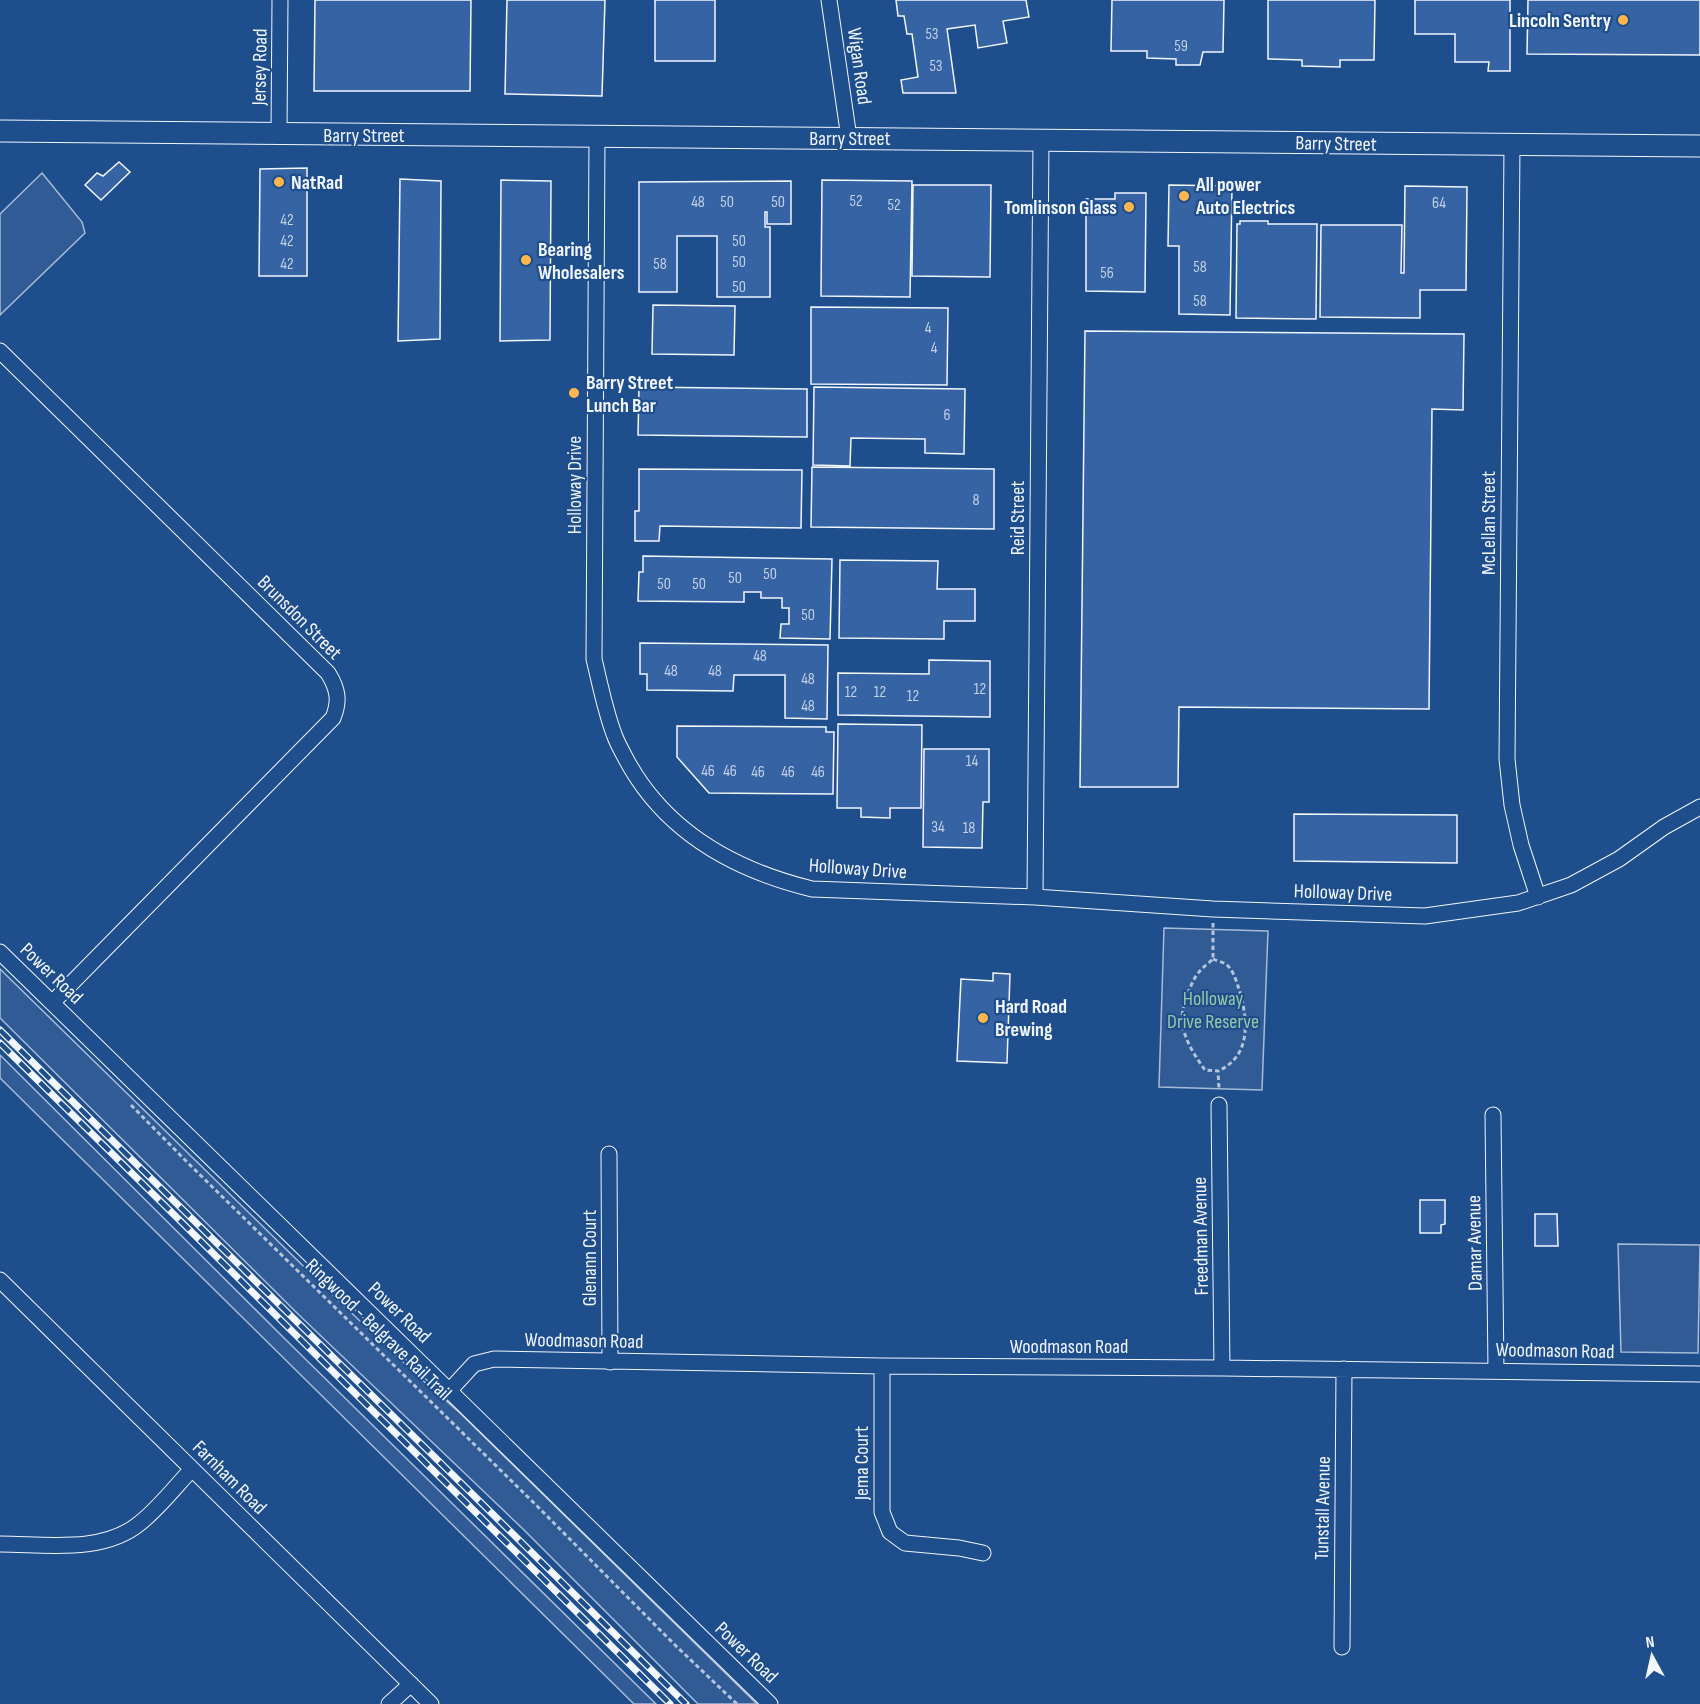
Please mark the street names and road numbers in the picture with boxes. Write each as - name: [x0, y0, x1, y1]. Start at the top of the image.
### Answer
- street label: Wigan Road: [842, 26, 876, 106]
- street label: Jersey Road: [247, 28, 273, 107]
- street label: Barry Street: [323, 124, 405, 148]
- street label: Barry Street: [809, 127, 891, 151]
- street label: Barry Street: [1295, 131, 1377, 157]
- street label: Holloway Drive: [563, 436, 587, 534]
- street label: McLellan Street: [1477, 471, 1501, 575]
- street label: Reid Street: [1006, 481, 1030, 555]
- street label: Brunsdon Street: [252, 571, 346, 665]
- street label: Holloway Drive: [808, 854, 908, 884]
- street label: Holloway Drive: [1293, 879, 1393, 907]
- street label: Power Road: [15, 938, 88, 1009]
- street label: Freedman Avenue: [1188, 1176, 1214, 1295]
- street label: Damar Avenue: [1462, 1195, 1488, 1291]
- street label: Glenann Court: [578, 1210, 602, 1306]
- street label: Ringwood - Belgrave Rail Trail: [300, 1254, 456, 1406]
- street label: Power Road: [363, 1277, 436, 1348]
- street label: Woodmason Road: [524, 1328, 644, 1354]
- street label: Woodmason Road: [1010, 1335, 1128, 1359]
- street label: Woodmason Road: [1495, 1338, 1615, 1364]
- street label: Jema Court: [850, 1426, 874, 1501]
- street label: Farnham Road: [187, 1436, 271, 1520]
- street label: Tunstall Avenue: [1310, 1456, 1336, 1560]
- street label: Power Road: [710, 1617, 783, 1688]

